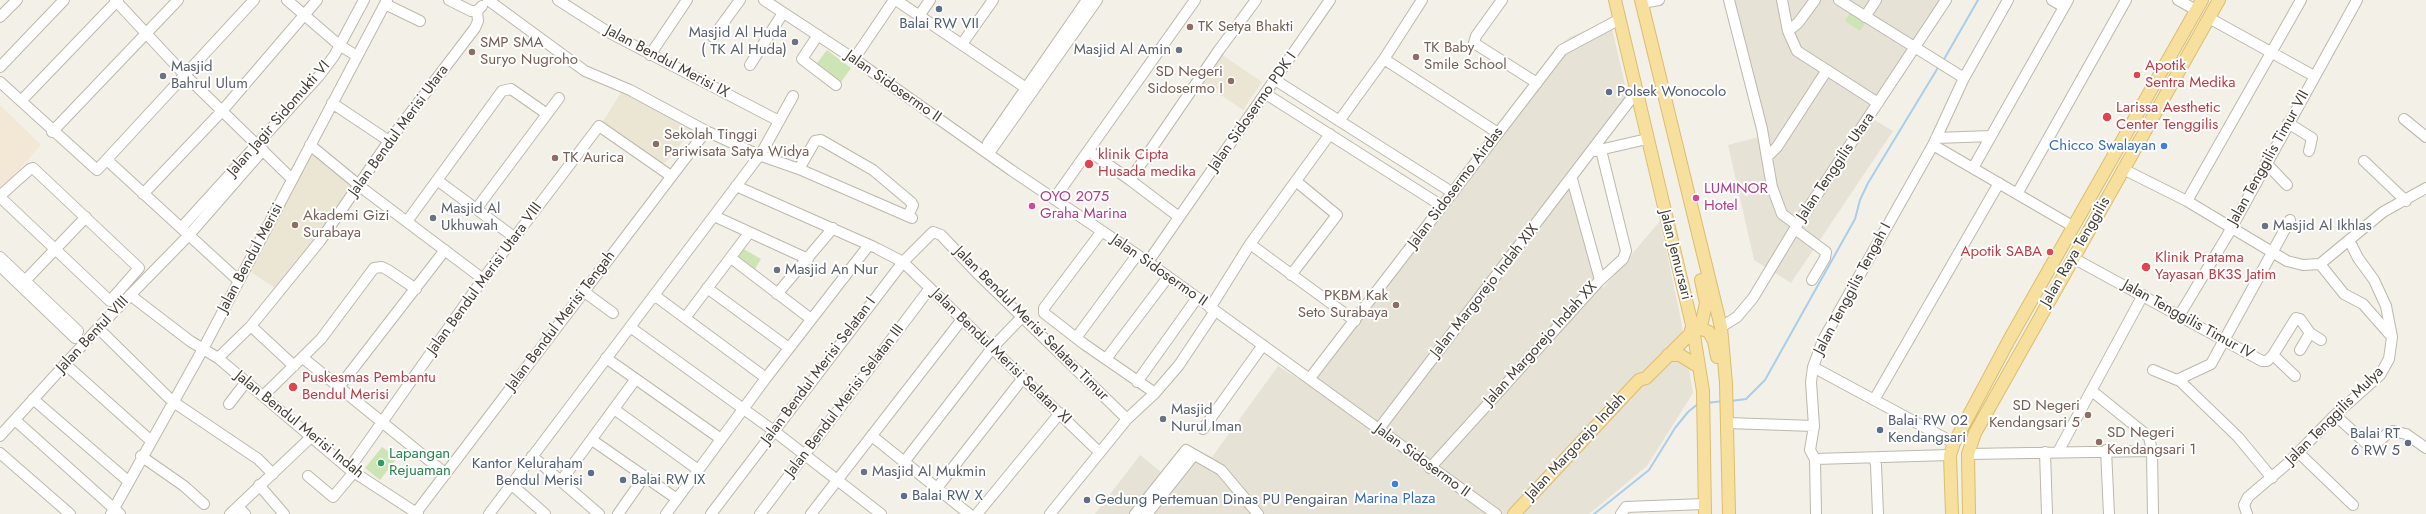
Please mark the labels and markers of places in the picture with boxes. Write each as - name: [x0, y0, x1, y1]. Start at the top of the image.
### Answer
- marker: Balai RW VII: [934, 4, 944, 14]
- place label: Balai RW VII: [899, 15, 979, 33]
- place label: TK Setya Bhakti: [1198, 18, 1293, 36]
- marker: TK Setya Bhakti: [1185, 22, 1195, 32]
- place label: Masjid Al Huda ( TK Al Huda): [689, 24, 787, 59]
- place label: SMP SMA Suryo Nugroho: [480, 34, 578, 69]
- marker: Masjid Al Huda ( TK Al Huda): [790, 37, 800, 47]
- place label: TK Baby Smile School: [1424, 39, 1507, 74]
- place label: Masjid Al Amin: [1074, 41, 1171, 59]
- marker: Masjid Al Amin: [1174, 45, 1184, 55]
- marker: SMP SMA Suryo Nugroho: [467, 47, 477, 57]
- marker: TK Baby Smile School: [1411, 52, 1421, 62]
- place label: Apotik Sentra Medika: [2145, 57, 2235, 92]
- place label: Masjid Bahrul Ulum: [171, 58, 248, 93]
- place label: SD Negeri Sidosermo I: [1147, 63, 1223, 98]
- marker: Apotik Sentra Medika: [2132, 70, 2142, 80]
- marker: Masjid Bahrul Ulum: [158, 71, 168, 81]
- marker: SD Negeri Sidosermo I: [1226, 76, 1236, 86]
- place label: Polsek Wonocolo: [1617, 83, 1726, 101]
- marker: Polsek Wonocolo: [1604, 87, 1614, 97]
- place label: Larissa Aesthetic Center Tenggilis: [2116, 99, 2220, 134]
- marker: Larissa Aesthetic Center Tenggilis: [2101, 111, 2113, 123]
- place label: Sekolah Tinggi Pariwisata Satya Widya: [664, 126, 809, 161]
- place label: Chicco Swalayan: [2049, 137, 2156, 155]
- marker: Sekolah Tinggi Pariwisata Satya Widya: [651, 139, 661, 149]
- marker: Chicco Swalayan: [2159, 141, 2169, 151]
- place label: klinik Cipta Husada medika: [1098, 146, 1196, 181]
- place label: TK Aurica: [563, 149, 624, 167]
- marker: TK Aurica: [550, 153, 560, 163]
- marker: klinik Cipta Husada medika: [1083, 158, 1095, 170]
- place label: LUMINOR Hotel: [1704, 180, 1768, 215]
- place label: OYO 2075 Graha Marina: [1040, 188, 1127, 223]
- marker: LUMINOR Hotel: [1691, 193, 1701, 203]
- place label: Masjid Al Ukhuwah: [441, 200, 500, 235]
- marker: OYO 2075 Graha Marina: [1027, 201, 1037, 211]
- place label: Akademi Gizi Surabaya: [303, 207, 389, 242]
- marker: Masjid Al Ukhuwah: [428, 213, 438, 223]
- place label: Masjid Al Ikhlas: [2273, 217, 2372, 235]
- marker: Akademi Gizi Surabaya: [290, 220, 300, 230]
- marker: Masjid Al Ikhlas: [2260, 221, 2270, 231]
- place label: Apotik SABA: [1961, 243, 2042, 261]
- marker: Apotik SABA: [2045, 247, 2055, 257]
- place label: Klinik Pratama Yayasan BK3S Jatim: [2155, 249, 2276, 284]
- place label: Masjid An Nur: [785, 261, 878, 279]
- marker: Klinik Pratama Yayasan BK3S Jatim: [2140, 261, 2152, 273]
- marker: Masjid An Nur: [772, 265, 782, 275]
- place label: PKBM Kak Seto Surabaya: [1298, 287, 1388, 322]
- marker: PKBM Kak Seto Surabaya: [1391, 300, 1401, 310]
- place label: Puskesmas Pembantu Bendul Merisi: [302, 369, 436, 404]
- marker: Puskesmas Pembantu Bendul Merisi: [287, 381, 299, 393]
- place label: SD Negeri Kendangsari 5: [1989, 397, 2080, 432]
- place label: Masjid Nurul Iman: [1171, 401, 1242, 436]
- marker: SD Negeri Kendangsari 5: [2083, 410, 2093, 420]
- place label: Balai RW 02 Kendangsari: [1888, 412, 1968, 447]
- marker: Masjid Nurul Iman: [1158, 414, 1168, 424]
- place label: SD Negeri Kendangsari 1: [2107, 424, 2196, 459]
- marker: Balai RW 02 Kendangsari: [1875, 425, 1885, 435]
- place label: Balai RT 6 RW 5: [2350, 425, 2400, 460]
- marker: SD Negeri Kendangsari 1: [2094, 437, 2104, 447]
- marker: Balai RT 6 RW 5: [2403, 438, 2413, 448]
- place label: Lapangan Rejuaman: [389, 445, 451, 480]
- place label: Kantor Keluraham Bendul Merisi: [472, 455, 583, 490]
- marker: Lapangan Rejuaman: [376, 458, 386, 468]
- place label: Masjid Al Mukmin: [872, 463, 986, 481]
- marker: Masjid Al Mukmin: [859, 467, 869, 477]
- marker: Kantor Keluraham Bendul Merisi: [586, 468, 596, 478]
- place label: Balai RW IX: [631, 471, 705, 489]
- marker: Balai RW IX: [618, 475, 628, 485]
- marker: Marina Plaza: [1390, 479, 1400, 489]
- place label: Balai RW X: [912, 487, 983, 505]
- place label: Marina Plaza: [1355, 490, 1435, 508]
- marker: Balai RW X: [899, 491, 909, 501]
- place label: Gedung Pertemuan Dinas PU Pengairan: [1095, 491, 1348, 509]
- marker: Gedung Pertemuan Dinas PU Pengairan: [1082, 495, 1092, 505]

